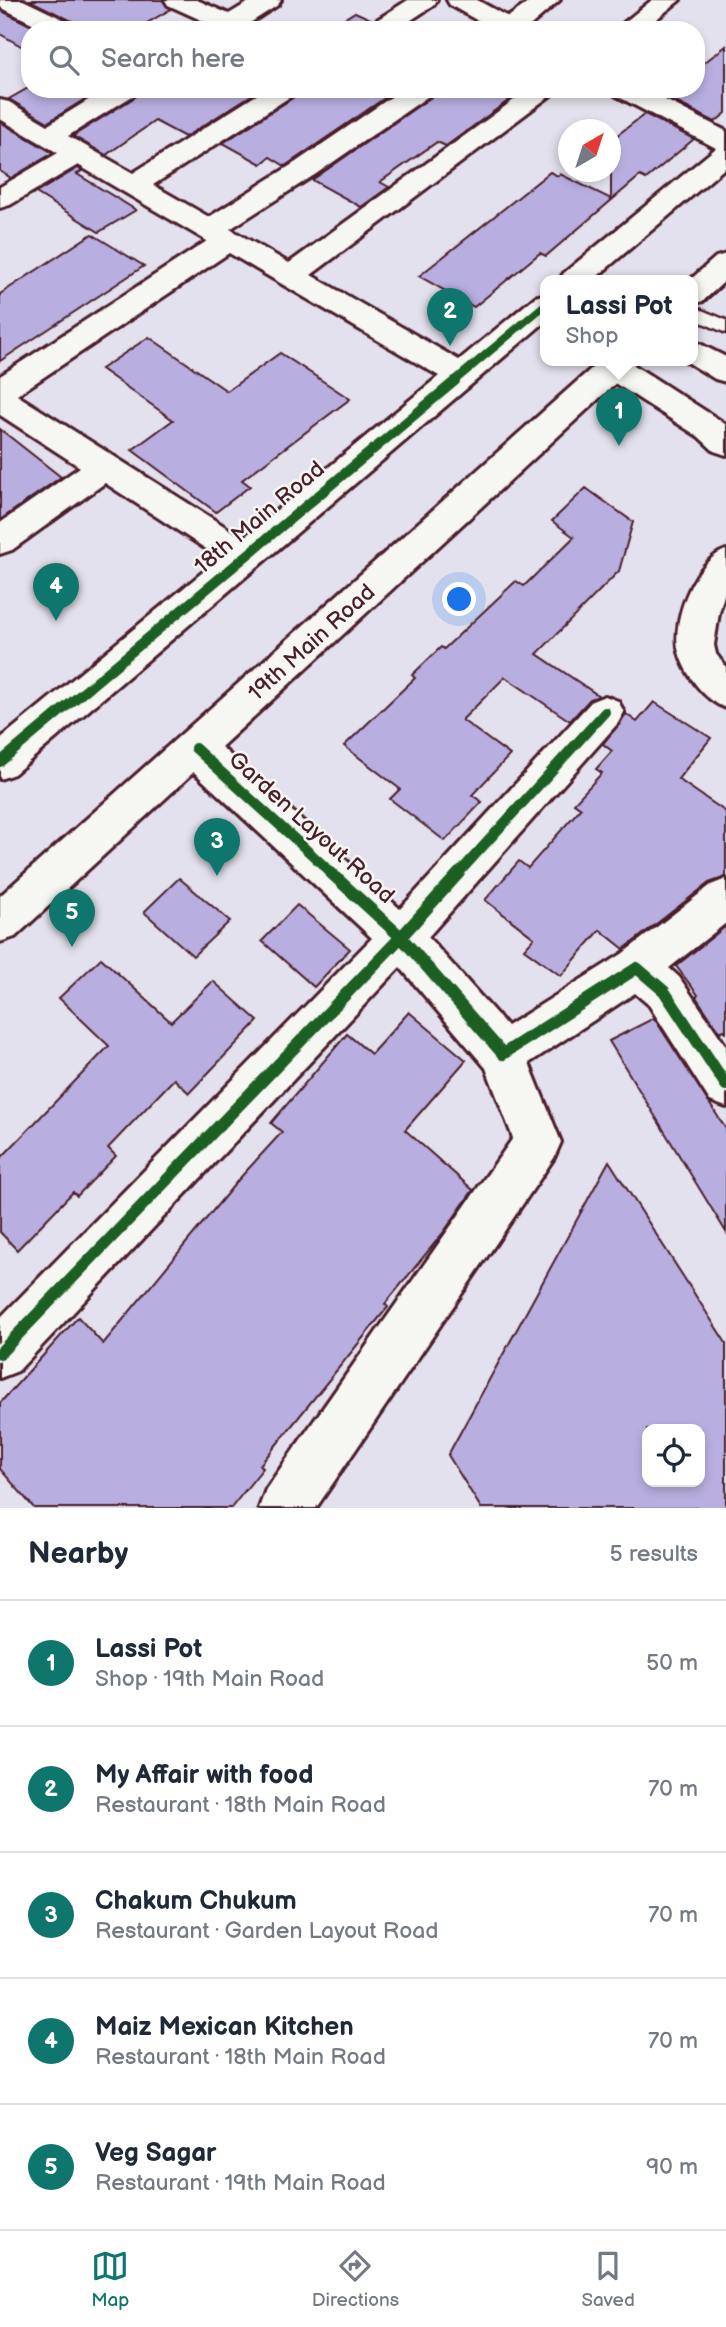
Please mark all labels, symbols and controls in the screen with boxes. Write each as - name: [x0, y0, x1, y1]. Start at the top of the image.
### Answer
- search box: [21, 21, 705, 98]
- icon: search: [45, 41, 83, 79]
- text: Search here: [101, 44, 245, 75]
- north arrow: [558, 119, 621, 182]
- popup: [540, 275, 698, 366]
- pin: 2: [427, 288, 473, 346]
- text: Lassi Pot: [565, 291, 673, 322]
- text: Shop: [565, 322, 619, 350]
- pin: 1: [596, 388, 642, 446]
- street label: 18th Main Road: [189, 455, 330, 580]
- pin: 4: [33, 563, 79, 621]
- street label: 19th Main Road: [242, 578, 381, 707]
- your location: [442, 582, 476, 616]
- street label: Garden Layout Road: [222, 746, 400, 910]
- pin: 3: [194, 818, 240, 876]
- pin: 5: [49, 889, 95, 947]
- map controls: [642, 1424, 705, 1487]
- button: locate: [642, 1424, 705, 1487]
- text: Nearby: [28, 1536, 128, 1572]
- text: 5 results: [610, 1540, 698, 1568]
- text: Lassi Pot: [95, 1634, 202, 1665]
- text: 1: [46, 1649, 56, 1677]
- text: 50 m: [646, 1649, 698, 1677]
- text: Shop · 19th Main Road: [95, 1665, 324, 1693]
- text: My Affair with food: [95, 1760, 313, 1791]
- text: 2: [44, 1775, 58, 1803]
- text: 70 m: [648, 1775, 698, 1803]
- text: Restaurant · 18th Main Road: [95, 1791, 386, 1819]
- text: Chakum Chukum: [95, 1886, 297, 1917]
- text: 3: [44, 1901, 58, 1929]
- text: 70 m: [648, 1901, 698, 1929]
- text: Restaurant · Garden Layout Road: [95, 1917, 438, 1945]
- text: Maiz Mexican Kitchen: [95, 2012, 354, 2043]
- text: 4: [44, 2027, 58, 2055]
- text: 70 m: [648, 2027, 698, 2055]
- text: Restaurant · 18th Main Road: [95, 2043, 386, 2071]
- text: Veg Sagar: [95, 2138, 216, 2169]
- text: 5: [44, 2153, 58, 2181]
- text: 90 m: [646, 2153, 698, 2181]
- text: Restaurant · 19th Main Road: [95, 2169, 386, 2197]
- tab: Map: [91, 2247, 129, 2312]
- tab: Directions: [312, 2247, 399, 2312]
- tab: Saved: [581, 2247, 635, 2312]

